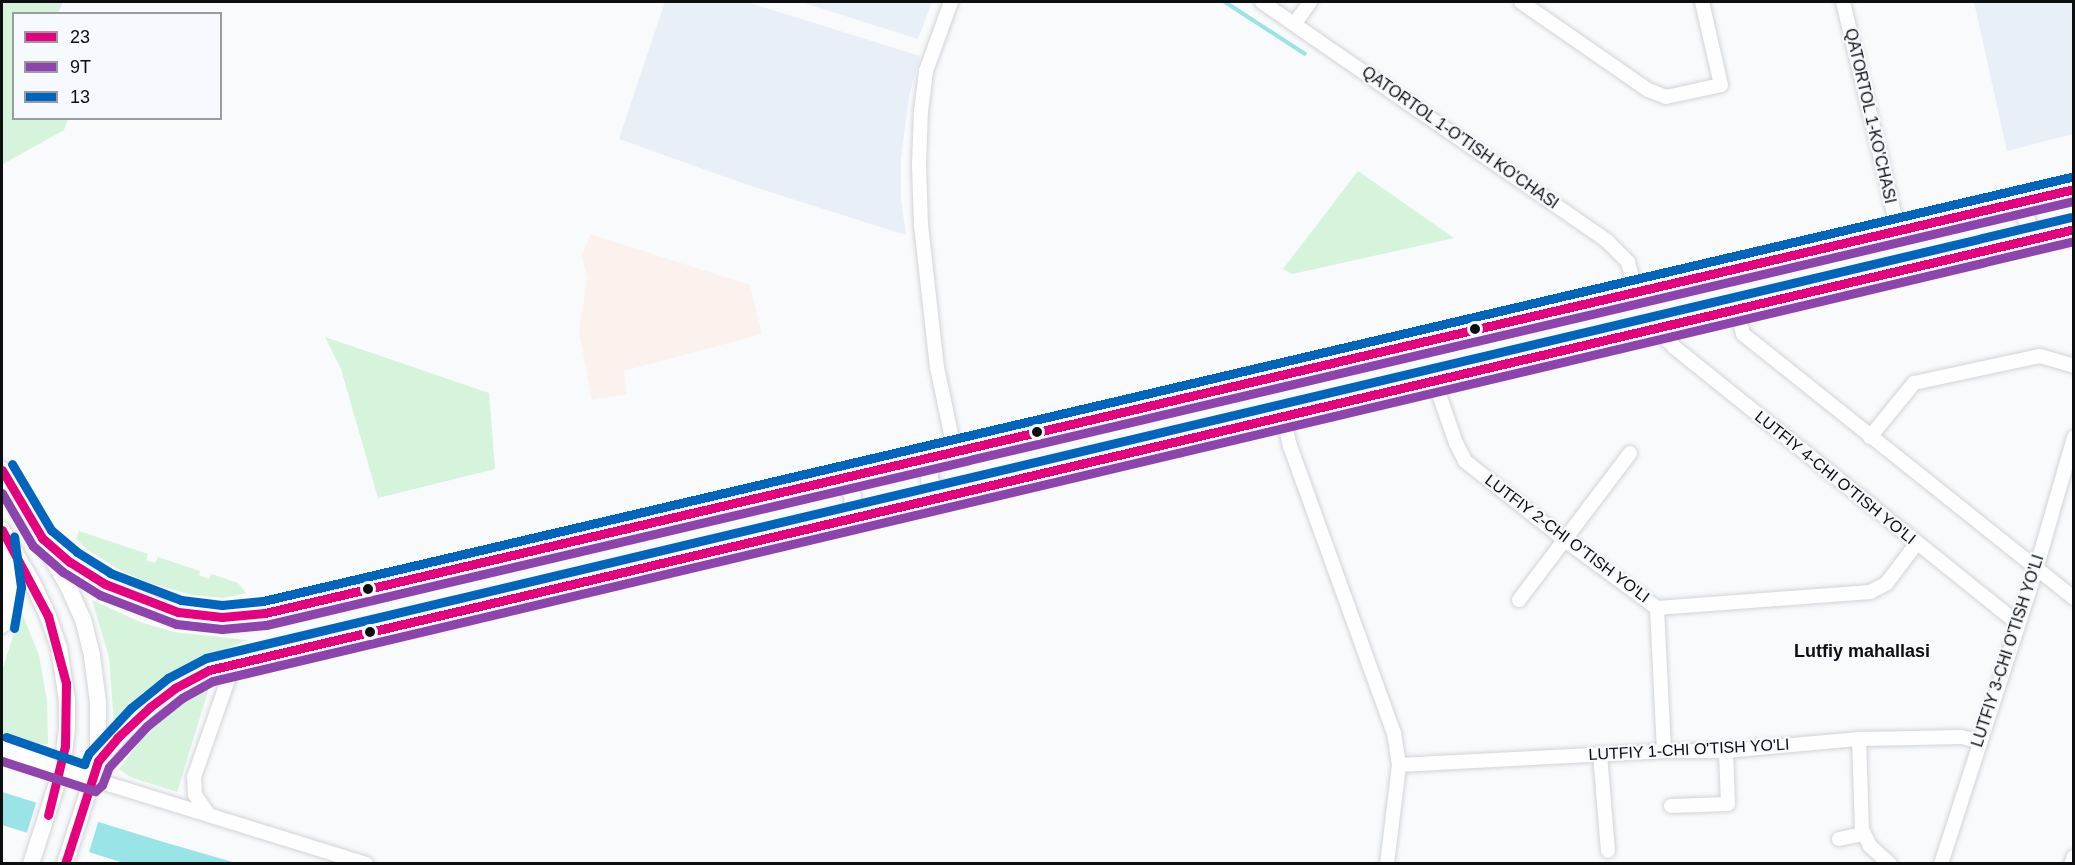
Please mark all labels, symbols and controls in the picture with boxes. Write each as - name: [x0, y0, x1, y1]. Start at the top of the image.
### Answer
- legend: [12, 12, 222, 120]
- street label: QATORTOL 1-KO'CHASI: [1840, 26, 1900, 206]
- text: 23: [70, 27, 90, 47]
- text: 9Т: [70, 57, 91, 77]
- street label: QATORTOL 1-O'TISH KO'CHASI: [1358, 62, 1562, 214]
- text: 13: [70, 87, 90, 107]
- unlabelled marker: [1469, 323, 1481, 335]
- street label: LUTFIY 4-CHI O'TISH YO'LI: [1751, 407, 1919, 549]
- unlabelled marker: [1031, 426, 1043, 438]
- street label: LUTFIY 2-CHI O'TISH YO'LI: [1481, 471, 1653, 607]
- street label: LUTFIY 3-CHI O'TISH YO'LI: [1968, 552, 2048, 750]
- unlabelled marker: [362, 583, 374, 595]
- unlabelled marker: [364, 626, 376, 638]
- district label: Lutfiy mahallasi: [1794, 640, 1930, 662]
- street label: LUTFIY 1-CHI O'TISH YO'LI: [1588, 735, 1790, 765]

